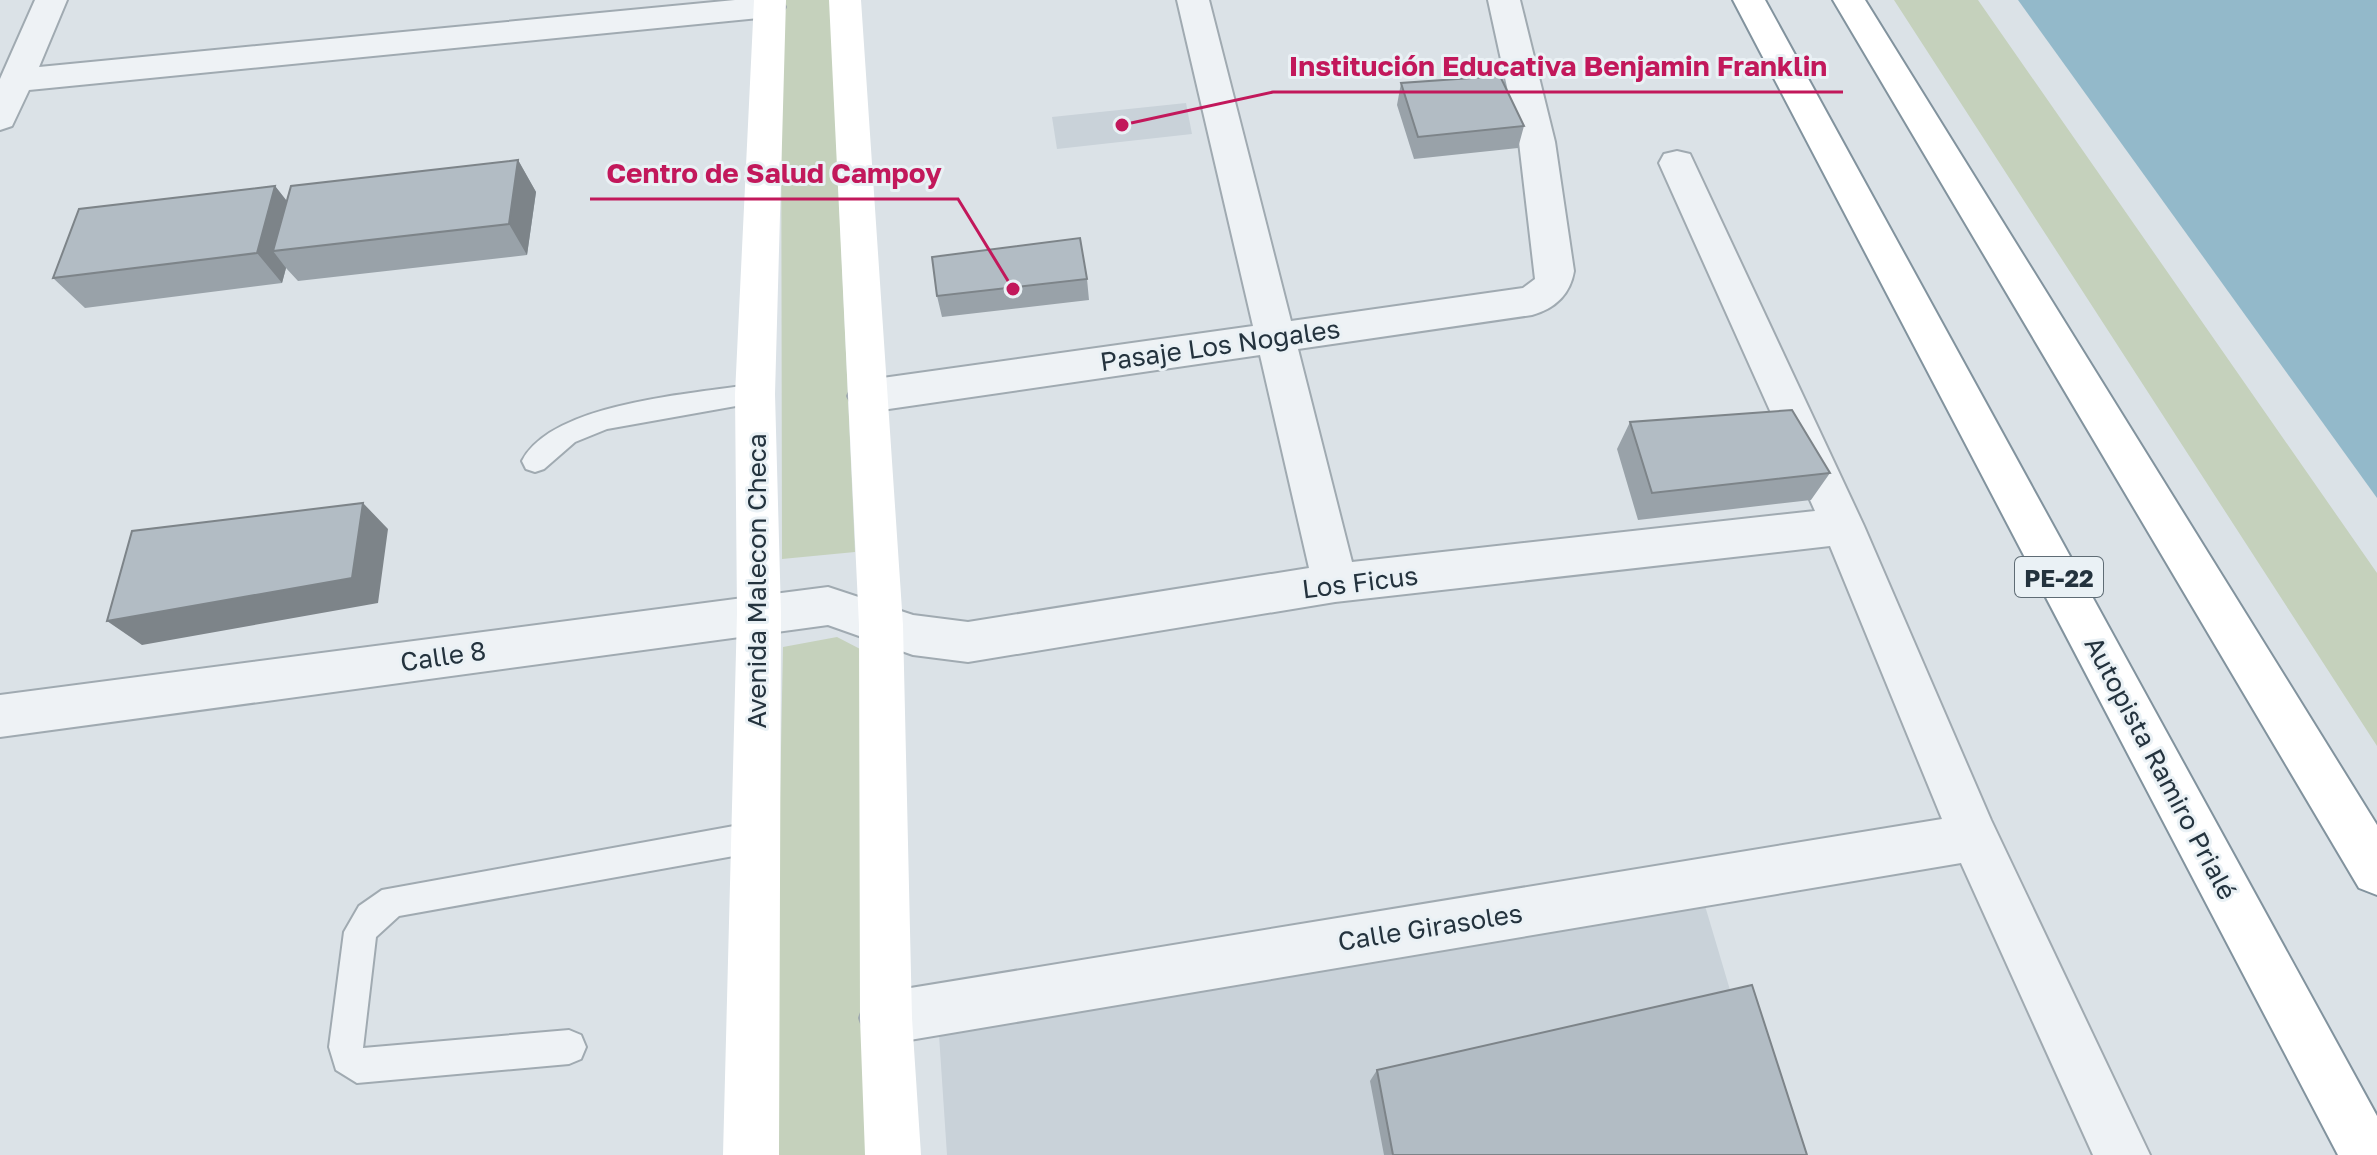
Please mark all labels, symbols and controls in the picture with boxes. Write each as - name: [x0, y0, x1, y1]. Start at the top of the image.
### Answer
- callout: Institución Educativa Benjamin Franklin: [1273, 40, 1843, 92]
- text: Institución Educativa Benjamin Franklin: [1289, 49, 1827, 82]
- callout: Centro de Salud Campoy: [590, 147, 958, 199]
- text: Centro de Salud Campoy: [606, 156, 942, 189]
- street label: Pasaje Los Nogales: [1098, 313, 1342, 377]
- street label: Avenida Malecon Checa: [741, 433, 772, 729]
- road number: PE-22: [2015, 557, 2103, 597]
- street label: Los Ficus: [1300, 560, 1420, 604]
- street label: Autopista Ramiro Prialé: [2079, 631, 2243, 905]
- street label: Calle 8: [398, 635, 488, 677]
- street label: Calle Girasoles: [1335, 897, 1525, 957]

